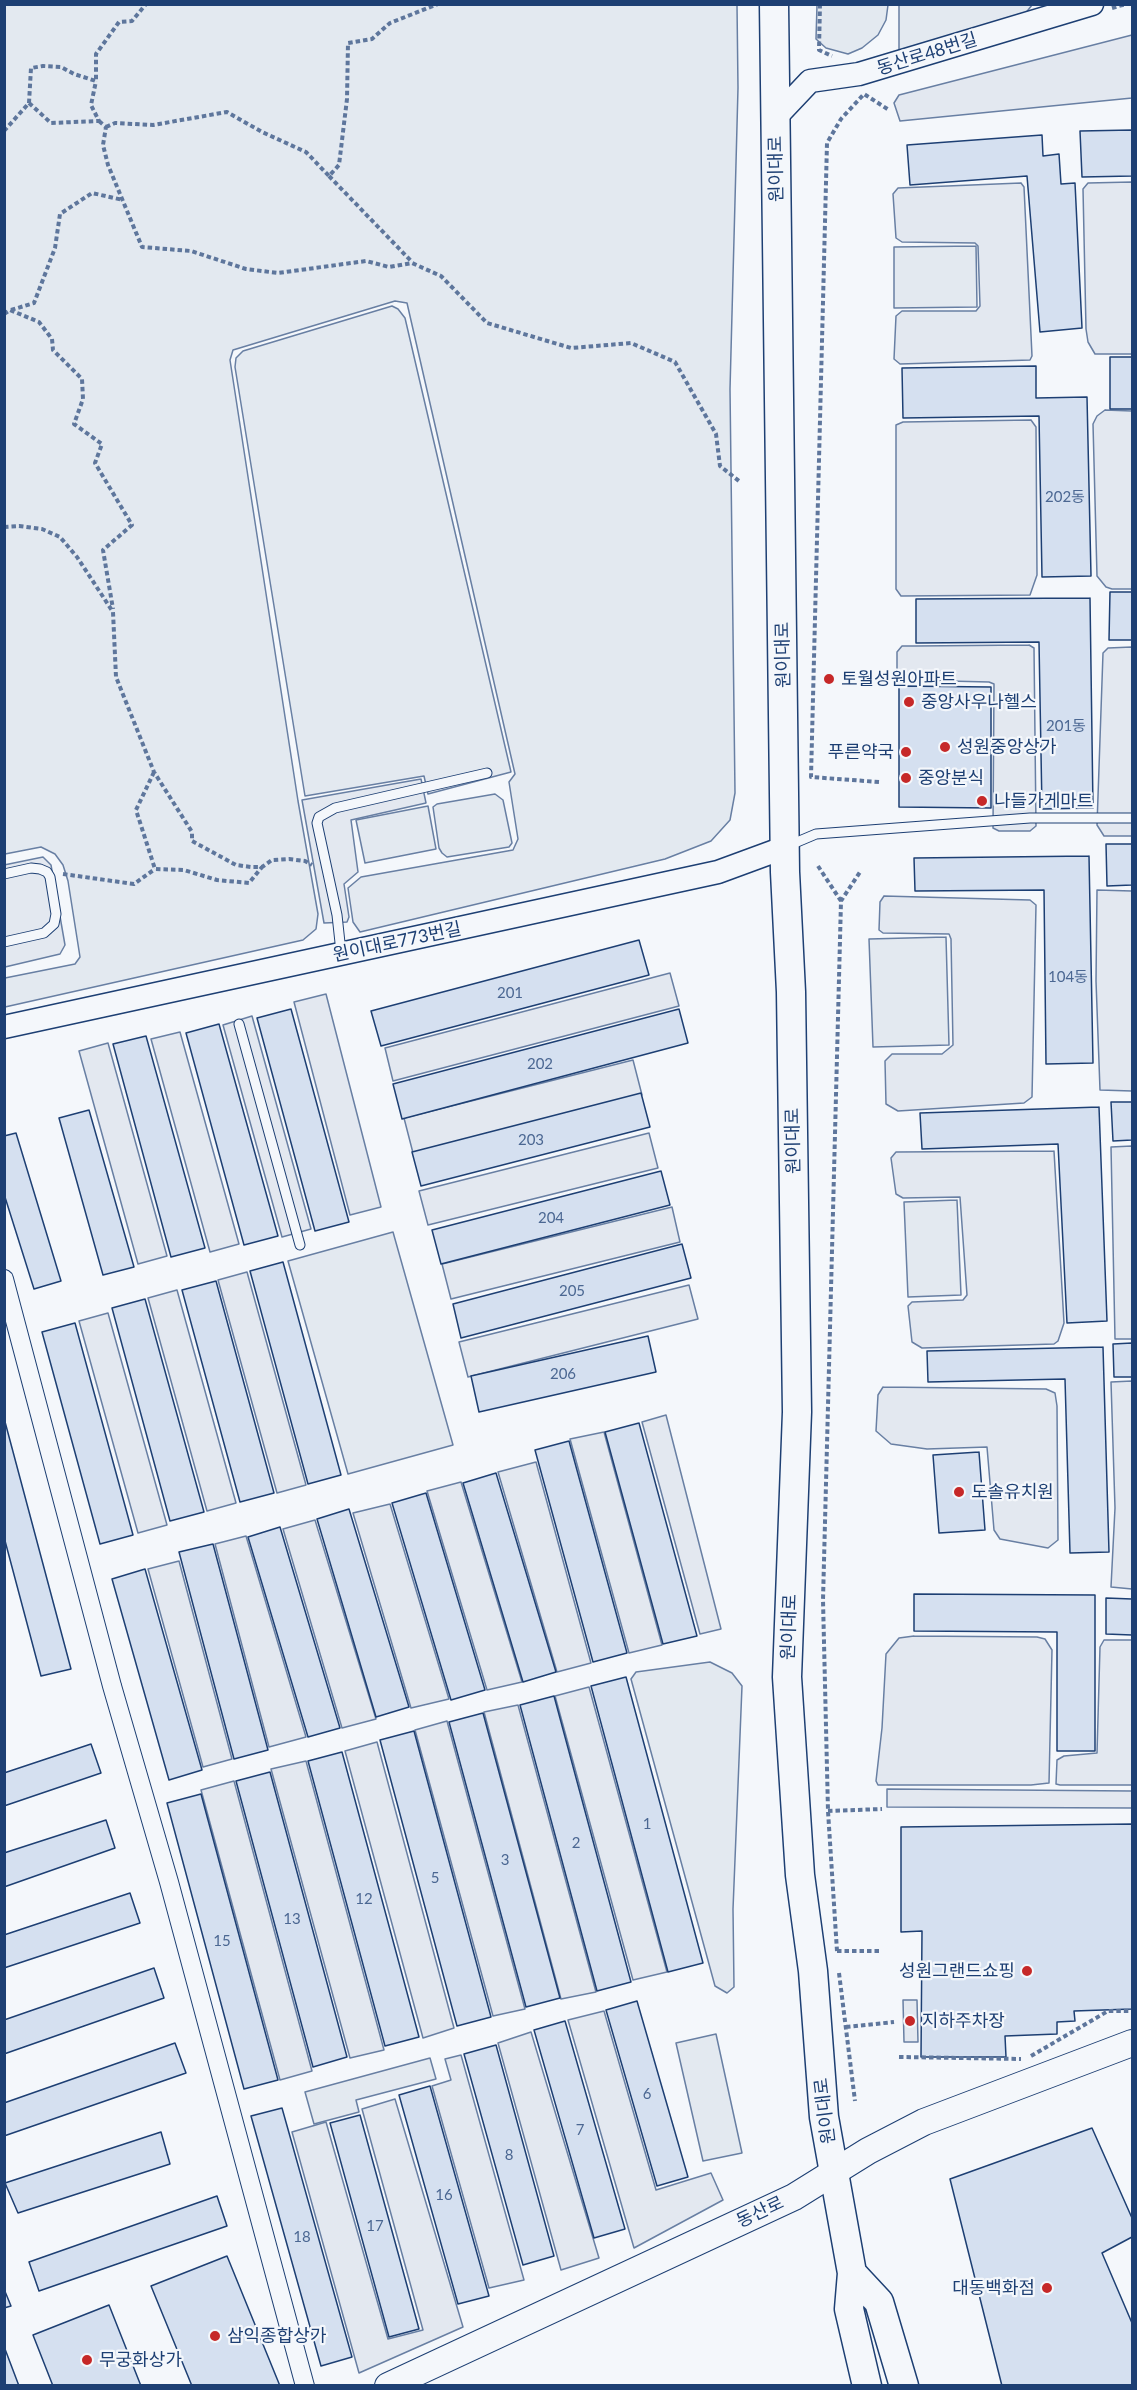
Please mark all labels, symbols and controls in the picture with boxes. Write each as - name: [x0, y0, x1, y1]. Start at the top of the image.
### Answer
- street label: 동산로48번길: [874, 29, 980, 79]
- street label: 원이대로: [765, 136, 787, 202]
- house number: 202동: [1045, 488, 1085, 506]
- street label: 원이대로: [772, 622, 794, 688]
- place label: 토월성원아파트: [841, 668, 957, 690]
- marker: 토월성원아파트: [822, 672, 836, 686]
- place label: 중앙사우나헬스: [921, 691, 1037, 713]
- marker: 중앙사우나헬스: [902, 695, 916, 709]
- house number: 201동: [1046, 717, 1086, 735]
- place label: 성원중앙상가: [957, 736, 1056, 758]
- marker: 성원중앙상가: [938, 740, 952, 754]
- place label: 푸른약국: [828, 741, 894, 763]
- marker: 푸른약국: [899, 745, 913, 759]
- place label: 중앙분식: [918, 767, 984, 789]
- marker: 중앙분식: [899, 771, 913, 785]
- place label: 나들가게마트: [994, 790, 1093, 812]
- marker: 나들가게마트: [975, 794, 989, 808]
- street label: 원이대로773번길: [331, 918, 463, 966]
- house number: 104동: [1048, 968, 1088, 986]
- house number: 201: [497, 984, 523, 1002]
- house number: 202: [527, 1055, 553, 1073]
- street label: 원이대로: [782, 1108, 804, 1174]
- house number: 203: [518, 1131, 544, 1149]
- house number: 204: [538, 1209, 564, 1227]
- house number: 205: [559, 1282, 585, 1300]
- house number: 206: [550, 1365, 576, 1383]
- place label: 도솔유치원: [971, 1481, 1054, 1503]
- marker: 도솔유치원: [952, 1485, 966, 1499]
- street label: 원이대로: [777, 1594, 801, 1660]
- house number: 1: [643, 1815, 651, 1833]
- house number: 2: [572, 1834, 580, 1852]
- house number: 3: [501, 1851, 509, 1869]
- house number: 5: [431, 1869, 439, 1887]
- house number: 12: [355, 1890, 373, 1908]
- house number: 13: [283, 1910, 301, 1928]
- house number: 15: [213, 1932, 231, 1950]
- place label: 성원그랜드쇼핑: [899, 1960, 1015, 1982]
- marker: 성원그랜드쇼핑: [1020, 1964, 1034, 1978]
- place label: 지하주차장: [922, 2010, 1005, 2032]
- marker: 지하주차장: [903, 2014, 917, 2028]
- street label: 원이대로: [810, 2077, 840, 2145]
- house number: 6: [643, 2085, 651, 2103]
- house number: 7: [576, 2121, 584, 2139]
- house number: 8: [505, 2146, 513, 2164]
- house number: 16: [435, 2186, 453, 2204]
- street label: 동산로: [733, 2192, 787, 2232]
- house number: 17: [366, 2217, 384, 2235]
- house number: 18: [293, 2228, 311, 2246]
- place label: 대동백화점: [952, 2277, 1035, 2299]
- marker: 대동백화점: [1040, 2281, 1054, 2295]
- place label: 삼익종합상가: [227, 2325, 326, 2347]
- marker: 삼익종합상가: [208, 2329, 222, 2343]
- place label: 무궁화상가: [99, 2349, 182, 2371]
- marker: 무궁화상가: [80, 2353, 94, 2367]

